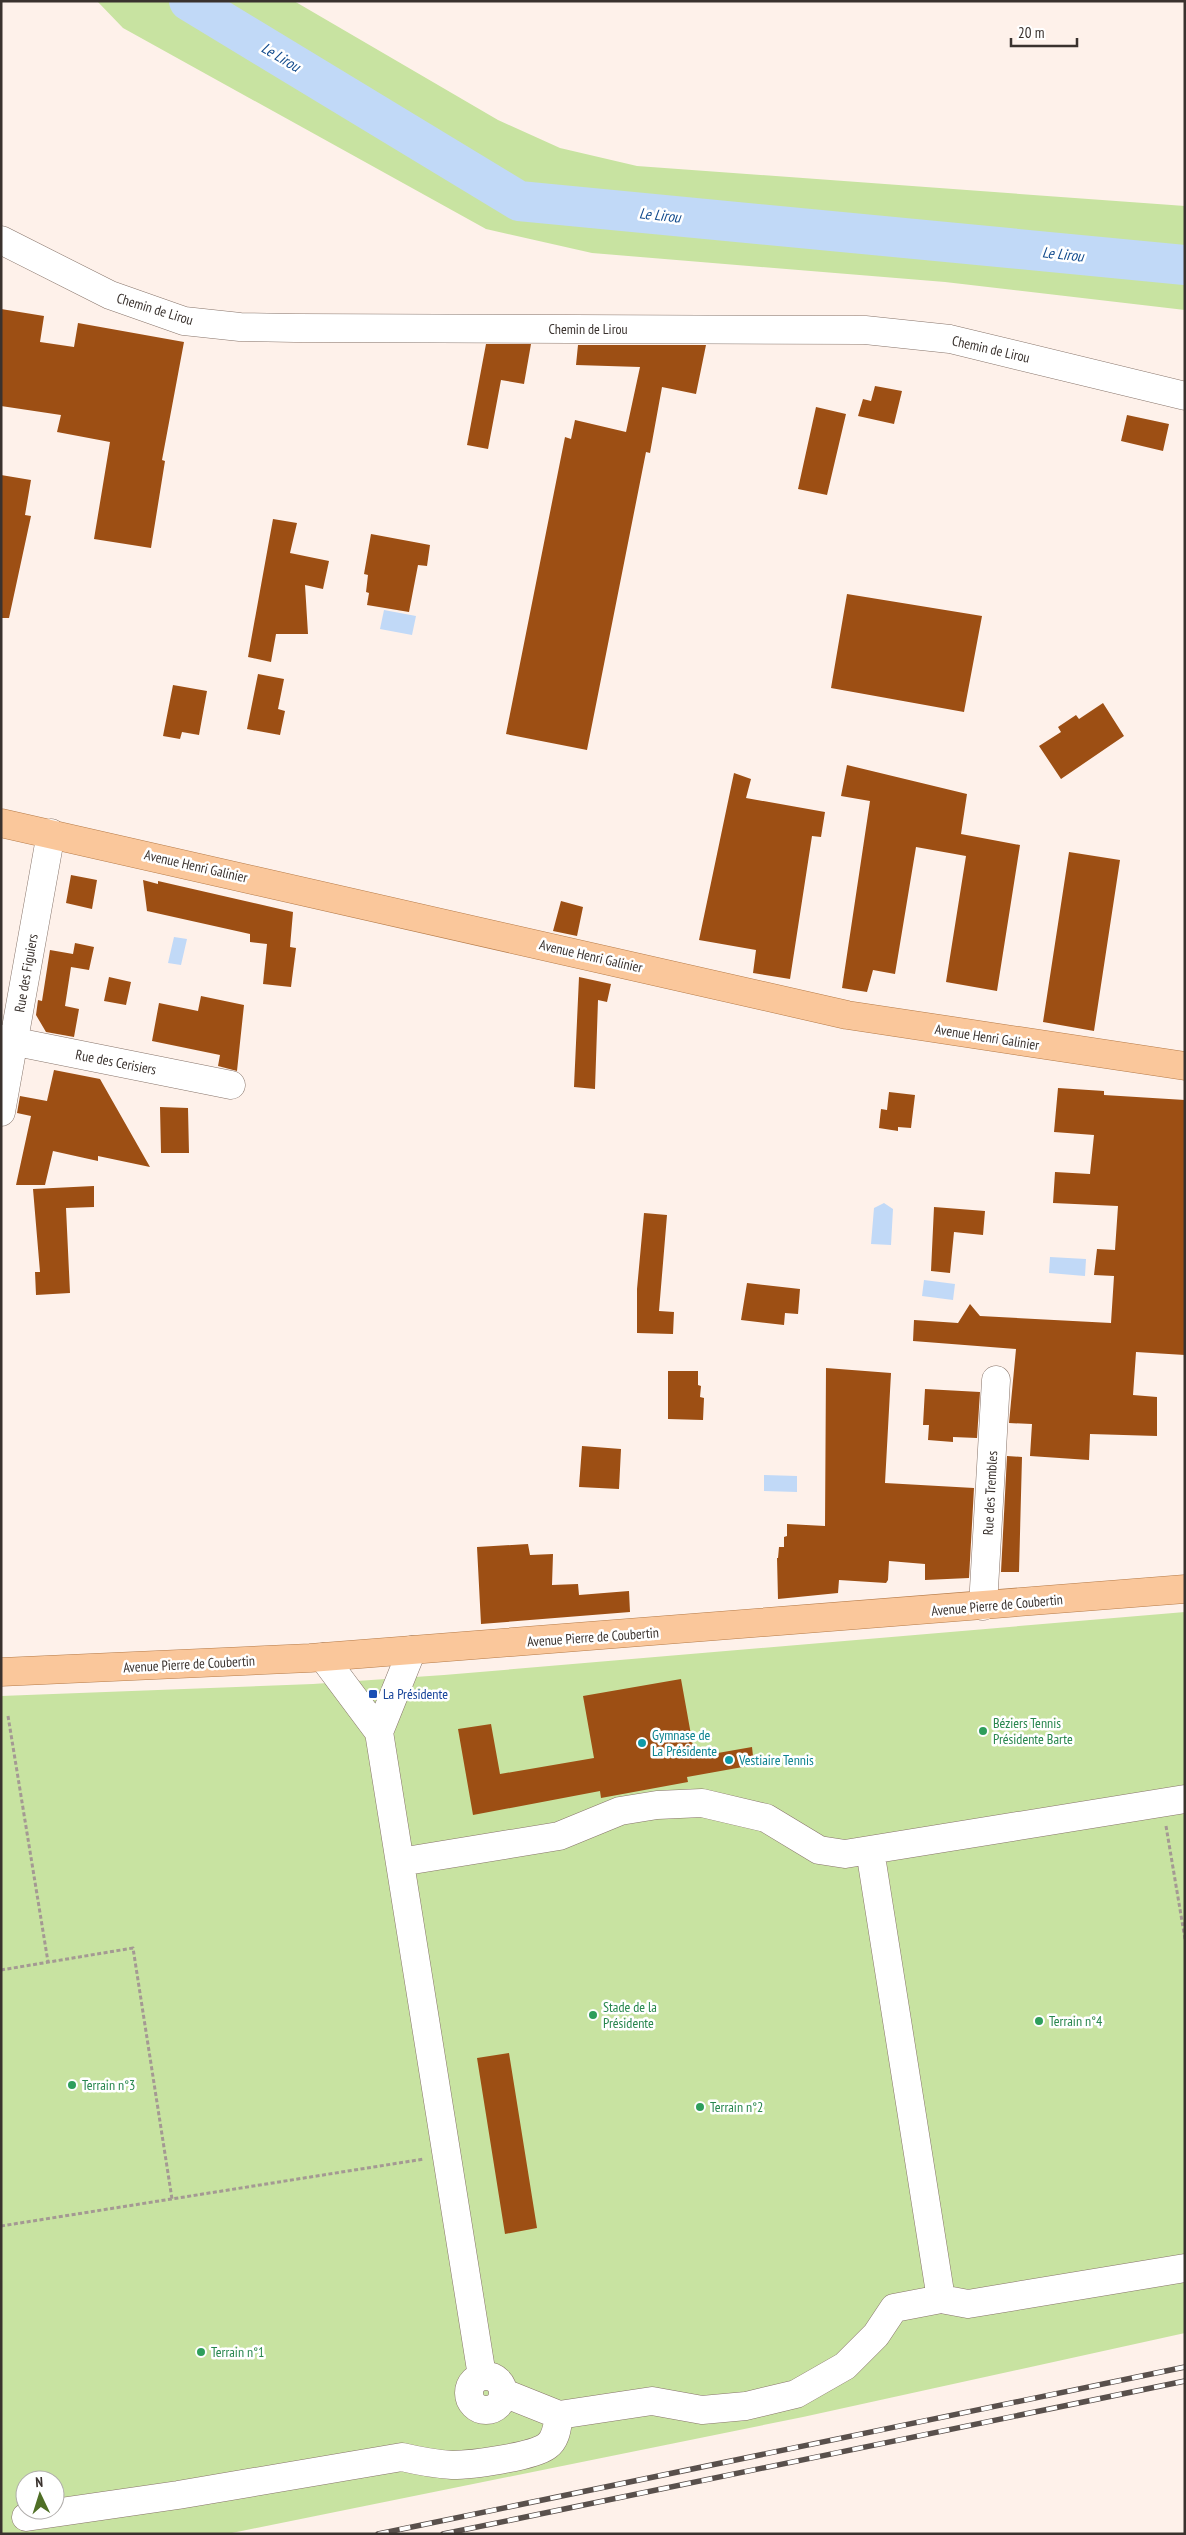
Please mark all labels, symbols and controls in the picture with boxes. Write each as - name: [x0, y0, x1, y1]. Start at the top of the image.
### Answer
- scale bar: [1011, 15, 1077, 47]
- text: 20 m: [1018, 23, 1044, 42]
- water label: Le Lirou: [258, 38, 305, 77]
- water label: Le Lirou: [638, 203, 683, 227]
- water label: Le Lirou: [1041, 242, 1086, 266]
- street label: Chemin de Lirou: [114, 289, 196, 329]
- street label: Chemin de Lirou: [548, 320, 628, 338]
- street label: Chemin de Lirou: [950, 331, 1032, 367]
- street label: Avenue Henri Galinier: [143, 845, 249, 887]
- street label: Rue des Figuiers: [10, 932, 42, 1014]
- street label: Avenue Henri Galinier: [538, 935, 644, 977]
- street label: Avenue Henri Galinier: [934, 1020, 1041, 1054]
- street label: Rue des Cerisiers: [74, 1045, 158, 1079]
- street label: Rue des Trembles: [979, 1450, 1001, 1536]
- street label: Avenue Pierre de Coubertin: [930, 1590, 1064, 1620]
- street label: Avenue Pierre de Coubertin: [527, 1623, 659, 1651]
- street label: Avenue Pierre de Coubertin: [123, 1652, 255, 1676]
- place label: La Présidente: [383, 1685, 448, 1703]
- marker: La Présidente: [367, 1688, 379, 1700]
- place label: Béziers Tennis Présidente Barte: [993, 1714, 1073, 1748]
- marker: Béziers Tennis Présidente Barte: [977, 1725, 989, 1737]
- place label: Gymnase de La Présidente: [652, 1726, 717, 1760]
- marker: Gymnase de La Présidente: [636, 1737, 648, 1749]
- place label: Vestiaire Tennis: [738, 1751, 814, 1769]
- marker: Vestiaire Tennis: [723, 1754, 735, 1766]
- place label: Stade de la Présidente: [603, 1998, 657, 2032]
- marker: Stade de la Présidente: [587, 2009, 599, 2021]
- place label: Terrain n°4: [1049, 2012, 1103, 2030]
- marker: Terrain n°4: [1033, 2015, 1045, 2027]
- place label: Terrain n°3: [82, 2076, 135, 2094]
- marker: Terrain n°3: [66, 2079, 78, 2091]
- place label: Terrain n°2: [710, 2098, 763, 2116]
- marker: Terrain n°2: [694, 2101, 706, 2113]
- place label: Terrain n°1: [211, 2343, 264, 2361]
- marker: Terrain n°1: [195, 2346, 207, 2358]
- north arrow: [15, 2470, 65, 2520]
- text: N: [35, 2473, 43, 2491]

